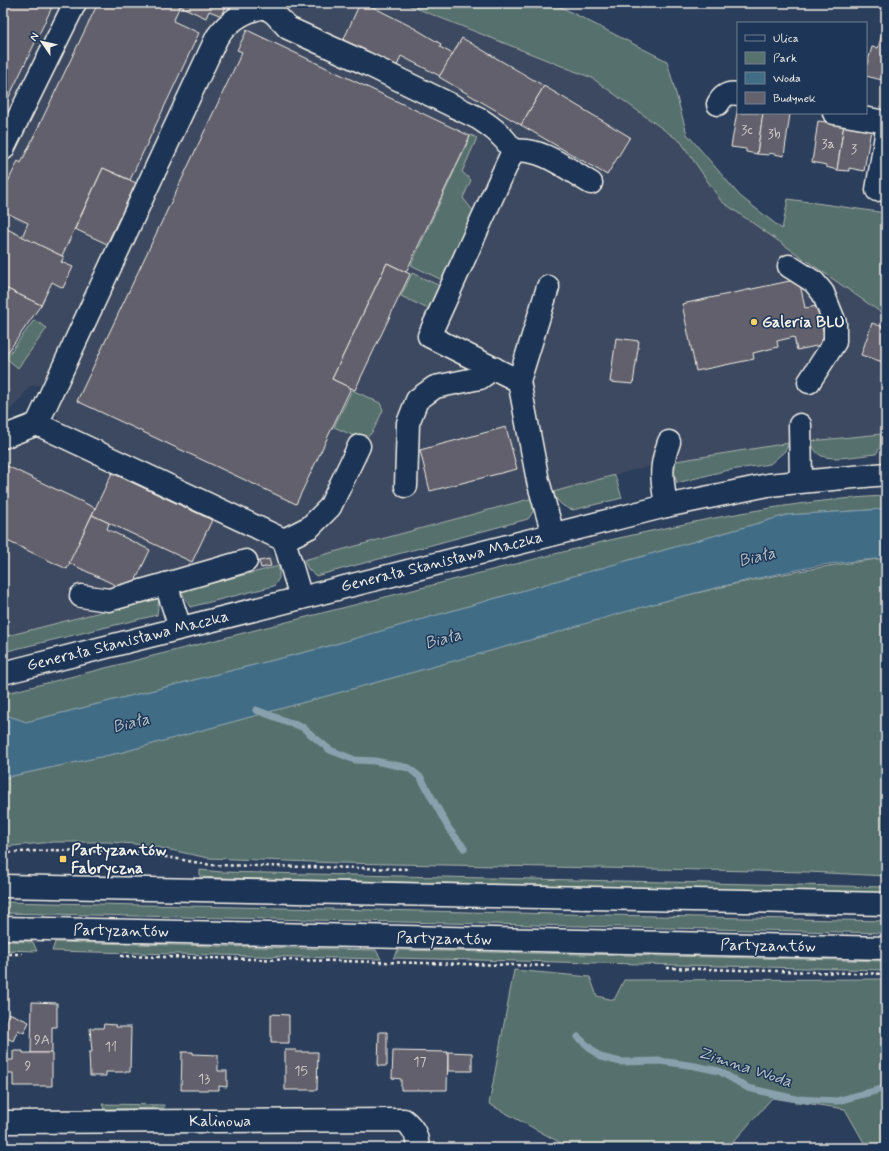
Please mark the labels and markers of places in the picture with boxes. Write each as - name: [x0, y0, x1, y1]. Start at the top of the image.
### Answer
- place label: Galeria BLU: [762, 312, 845, 333]
- marker: Galeria BLU: [749, 317, 759, 327]
- place label: Partyzantów Fabryczna: [71, 840, 166, 879]
- marker: Partyzantów Fabryczna: [58, 854, 68, 864]

